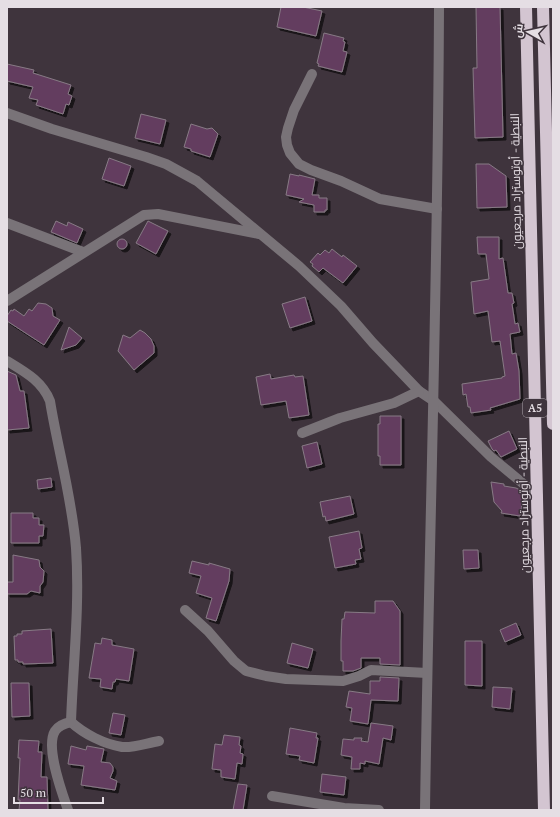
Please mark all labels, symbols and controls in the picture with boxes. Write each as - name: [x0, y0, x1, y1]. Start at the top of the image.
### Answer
- north arrow: [508, 12, 548, 52]
- text: ش: [510, 23, 526, 39]
- street label: النبطية - أوتوستراد مرجعيون: [507, 113, 524, 249]
- road number: A5: [523, 399, 547, 417]
- street label: النبطية - أوتوستراد مرجعيون: [515, 437, 532, 573]
- scale bar: [14, 779, 103, 805]
- text: 50 m: [20, 785, 47, 800]

